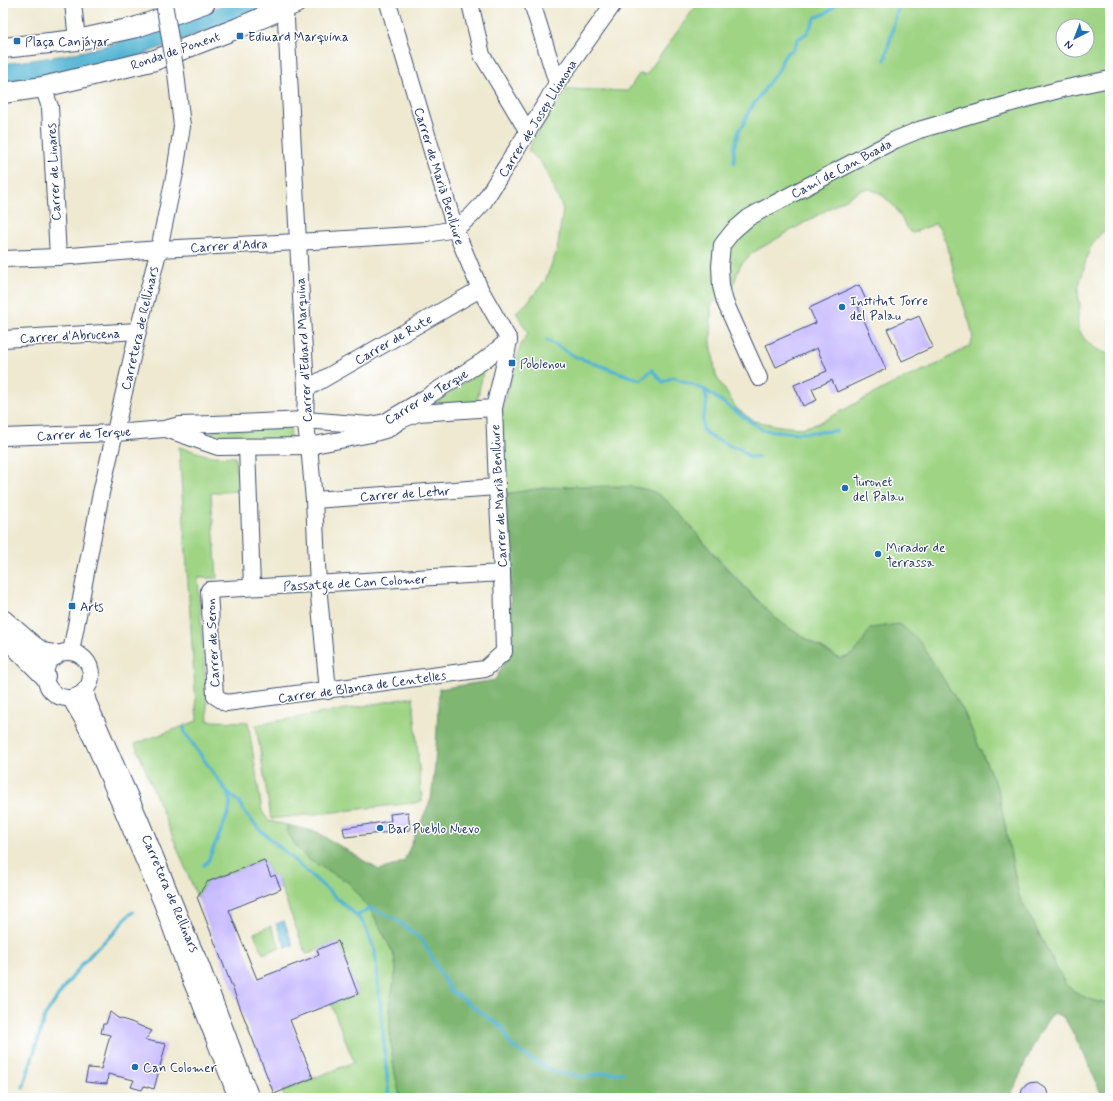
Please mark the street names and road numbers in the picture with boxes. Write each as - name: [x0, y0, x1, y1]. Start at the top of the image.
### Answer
- street label: Ronda de Ponent: [129, 28, 222, 75]
- street label: Carrer de Josep Llimona: [495, 57, 581, 181]
- street label: Carrer de Marià Benlliure: [410, 105, 468, 248]
- street label: Carrer de Linares: [43, 123, 66, 221]
- street label: Camí de Can Boada: [788, 136, 895, 203]
- street label: Carrer d'Adra: [190, 236, 268, 257]
- street label: Carretera de Rellinars: [118, 265, 163, 392]
- street label: Carrer d'Eduard Marquina: [292, 277, 317, 423]
- street label: Carrer de Rute: [352, 311, 436, 369]
- street label: Carrer d'Abrucena: [19, 325, 121, 348]
- street label: Carrer de Terque: [382, 366, 472, 429]
- street label: Carrer de Terque: [36, 424, 132, 445]
- street label: Carrer de Marià Benlliure: [487, 424, 512, 568]
- street label: Carrer de Letur: [359, 483, 451, 506]
- street label: Passatge de Can Colomer: [283, 571, 428, 598]
- street label: Carrer de Seron: [203, 598, 224, 688]
- street label: Carrer de Blanca de Centelles: [277, 667, 448, 708]
- street label: Carretera de Rellinars: [137, 832, 202, 955]

